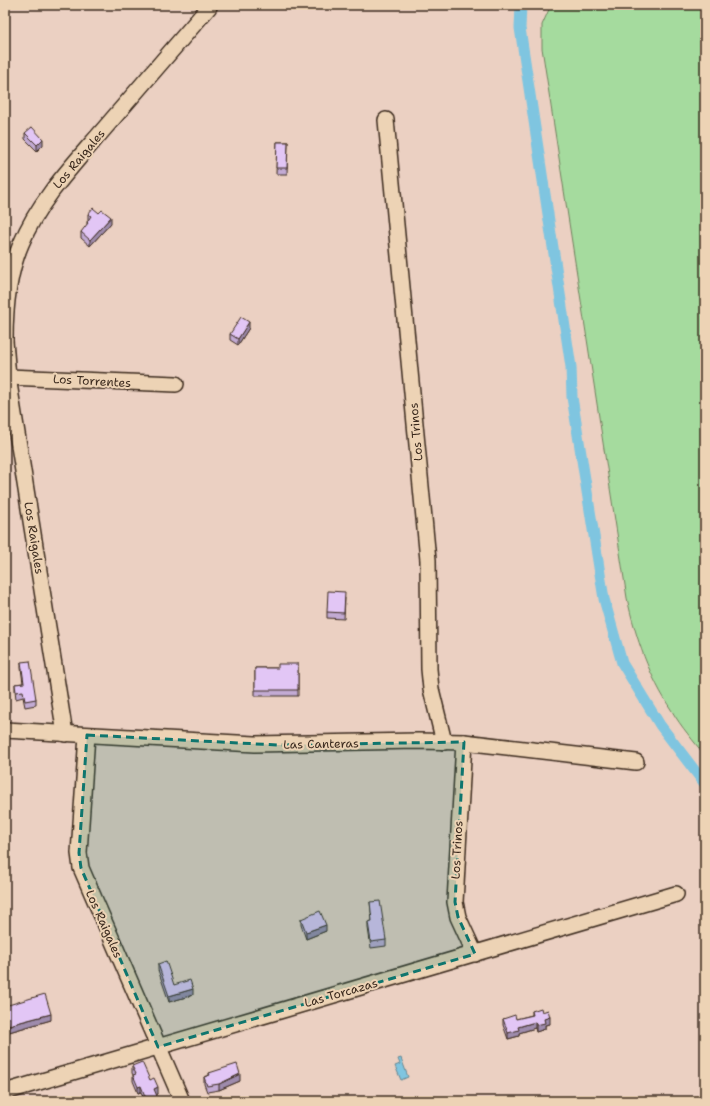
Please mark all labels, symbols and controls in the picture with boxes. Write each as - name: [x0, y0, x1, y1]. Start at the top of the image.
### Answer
- street label: Los Raigales: [49, 126, 109, 192]
- street label: Los Torrentes: [53, 371, 132, 391]
- street label: Los Trinos: [405, 402, 427, 462]
- street label: Los Raigales: [20, 501, 48, 575]
- street label: Las Canteras: [283, 735, 359, 753]
- street label: Los Trinos: [447, 820, 467, 880]
- street label: Los Raigales: [82, 887, 126, 961]
- street label: Las Torcazas: [302, 975, 380, 1011]

